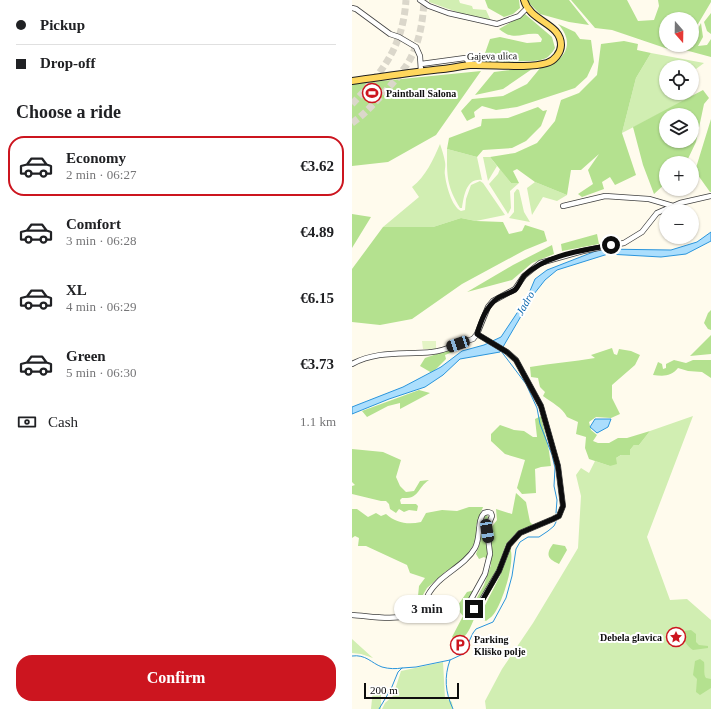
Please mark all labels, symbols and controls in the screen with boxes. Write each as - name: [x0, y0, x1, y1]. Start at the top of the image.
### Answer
- north arrow: [659, 12, 699, 52]
- map controls: [659, 12, 699, 244]
- text: Pickup: [40, 17, 85, 33]
- street label: Gajeva ulica: [467, 50, 518, 62]
- text: Drop-off: [40, 55, 96, 71]
- button: locate: [659, 60, 699, 100]
- sports icon: Paintball Salona: [361, 82, 383, 104]
- place label: Paintball Salona: [386, 88, 456, 99]
- text: Choose a ride: [16, 102, 121, 122]
- button: layers: [659, 108, 699, 148]
- icon: car: [18, 148, 54, 184]
- text: Economy: [66, 150, 126, 166]
- button: +: [659, 156, 699, 196]
- text: €3.62: [300, 158, 334, 174]
- text: 2 min · 06:27: [66, 167, 136, 182]
- button: −: [659, 204, 699, 244]
- icon: car: [18, 214, 54, 250]
- text: Comfort: [66, 216, 121, 232]
- text: €4.89: [300, 224, 334, 240]
- text: 3 min · 06:28: [66, 233, 136, 248]
- route start: [602, 236, 620, 254]
- icon: car: [18, 280, 54, 316]
- text: XL: [66, 282, 87, 298]
- water label: Jadro: [513, 289, 537, 317]
- text: €6.15: [300, 290, 334, 306]
- text: 4 min · 06:29: [66, 299, 136, 314]
- car: [445, 334, 471, 354]
- icon: car: [18, 346, 54, 382]
- text: Green: [66, 348, 106, 364]
- text: €3.73: [300, 356, 334, 372]
- text: 5 min · 06:30: [66, 365, 136, 380]
- icon: cash: [16, 411, 38, 433]
- text: Cash: [48, 414, 78, 430]
- text: 1.1 km: [300, 414, 336, 429]
- car: [479, 518, 495, 544]
- callout: 3 min: [394, 595, 460, 623]
- route end: [465, 600, 483, 618]
- text: 3 min: [411, 601, 443, 616]
- place icon: Debela glavica: [665, 626, 687, 648]
- place label: Debela glavica: [600, 632, 662, 643]
- parking icon: Parking Kliško polje: [449, 634, 471, 656]
- place label: Parking Kliško polje: [474, 634, 526, 657]
- button: Confirm: [16, 655, 336, 701]
- scale bar: [364, 681, 459, 700]
- text: 200 m: [370, 684, 398, 696]

